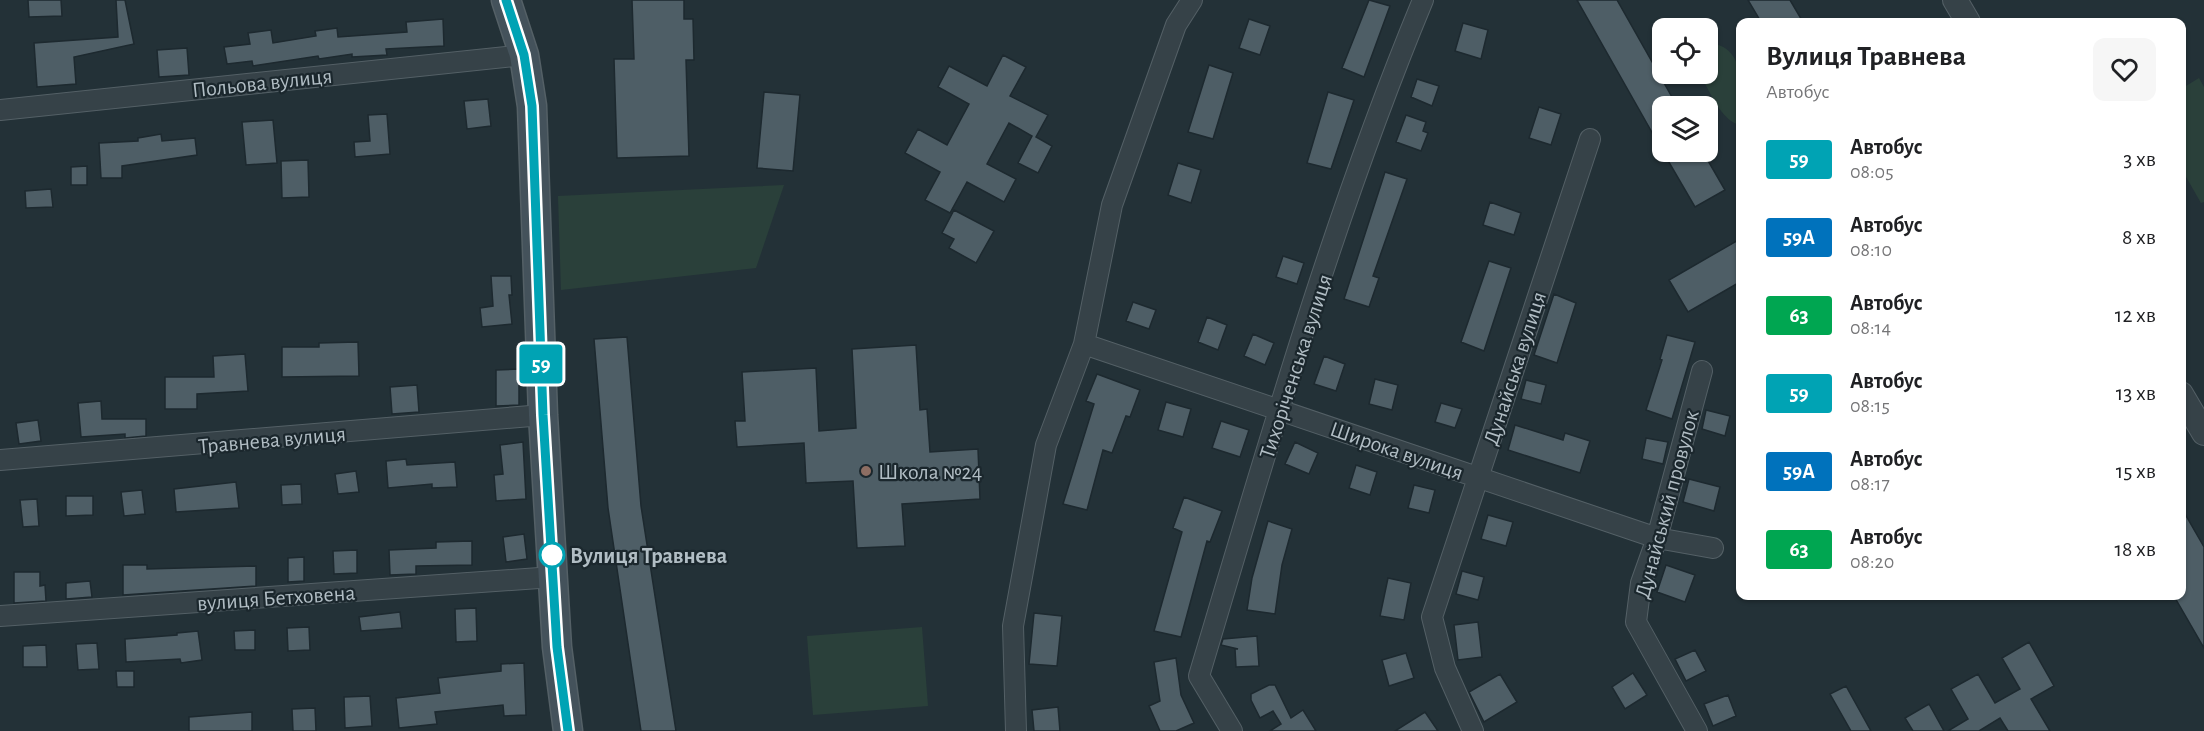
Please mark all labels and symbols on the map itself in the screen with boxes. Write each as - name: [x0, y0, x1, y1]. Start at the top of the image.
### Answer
- street label: Польова вулиця: [191, 65, 333, 101]
- street label: Тихоріченська вулиця: [1256, 271, 1336, 461]
- street label: Дунайська вулиця: [1480, 289, 1550, 448]
- line badge: 59: [514, 344, 568, 384]
- street label: Дунайський провулок: [1631, 408, 1703, 601]
- street label: Широка вулиця: [1327, 418, 1466, 484]
- street label: Травнева вулиця: [197, 423, 347, 457]
- place label: Школа №24: [878, 461, 982, 483]
- marker: Школа №24: [859, 464, 873, 478]
- marker: Вулиця Травнева: [539, 542, 565, 568]
- place label: Вулиця Травнева: [570, 545, 727, 568]
- street label: вулиця Бетховена: [196, 581, 356, 615]

